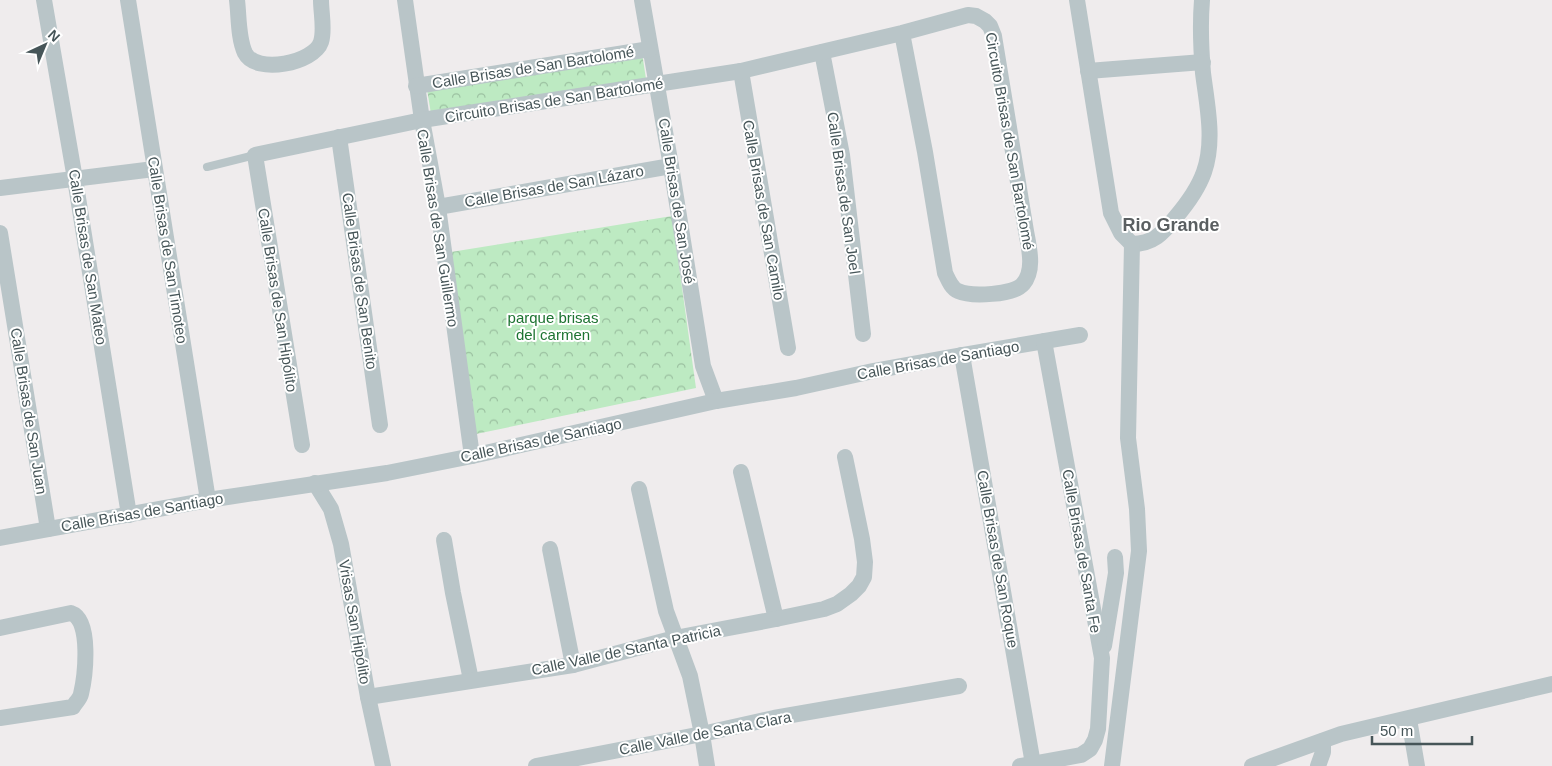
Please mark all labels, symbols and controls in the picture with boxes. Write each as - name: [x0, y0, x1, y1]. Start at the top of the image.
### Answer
- north arrow: [20, 20, 70, 70]
- text: N: [45, 26, 63, 45]
- street label: Circuito Brisas de San Bartolomé: [982, 31, 1038, 251]
- street label: Calle Brisas de San Bartolomé: [431, 43, 635, 91]
- street label: Circuito Brisas de San Bartolomé: [444, 74, 664, 126]
- street label: Calle Brisas de San Joel: [824, 111, 864, 275]
- street label: Calle Brisas de San José: [655, 117, 699, 285]
- street label: Calle Brisas de San Camilo: [740, 119, 788, 301]
- street label: Calle Brisas de San Guillermo: [414, 128, 462, 328]
- street label: Calle Brisas de San Timoteo: [145, 155, 191, 345]
- street label: Calle Brisas de San Lázaro: [463, 162, 645, 210]
- street label: Calle Brisas de San Mateo: [66, 168, 110, 346]
- street label: Calle Brisas de San Benito: [339, 191, 381, 371]
- street label: Calle Brisas de San Hipólito: [255, 207, 301, 393]
- district label: Rio Grande: [1122, 215, 1220, 235]
- park label: parque brisas del carmen: [508, 309, 598, 343]
- street label: Calle Brisas de San Juan: [7, 326, 51, 496]
- street label: Calle Brisas de Santiago: [856, 337, 1020, 383]
- street label: Calle Brisas de Santiago: [459, 415, 623, 465]
- street label: Calle Brisas de Santa Fe: [1059, 468, 1105, 634]
- street label: Calle Brisas de San Roque: [974, 469, 1022, 649]
- street label: Calle Brisas de Santiago: [60, 489, 224, 535]
- street label: Vrisas San Hipólito: [336, 558, 374, 686]
- street label: Calle Valle de Stanta Patricia: [530, 621, 723, 678]
- street label: Calle Valle de Santa Clara: [618, 708, 793, 758]
- scale bar: [1372, 714, 1472, 746]
- text: 50 m: [1380, 722, 1413, 739]

